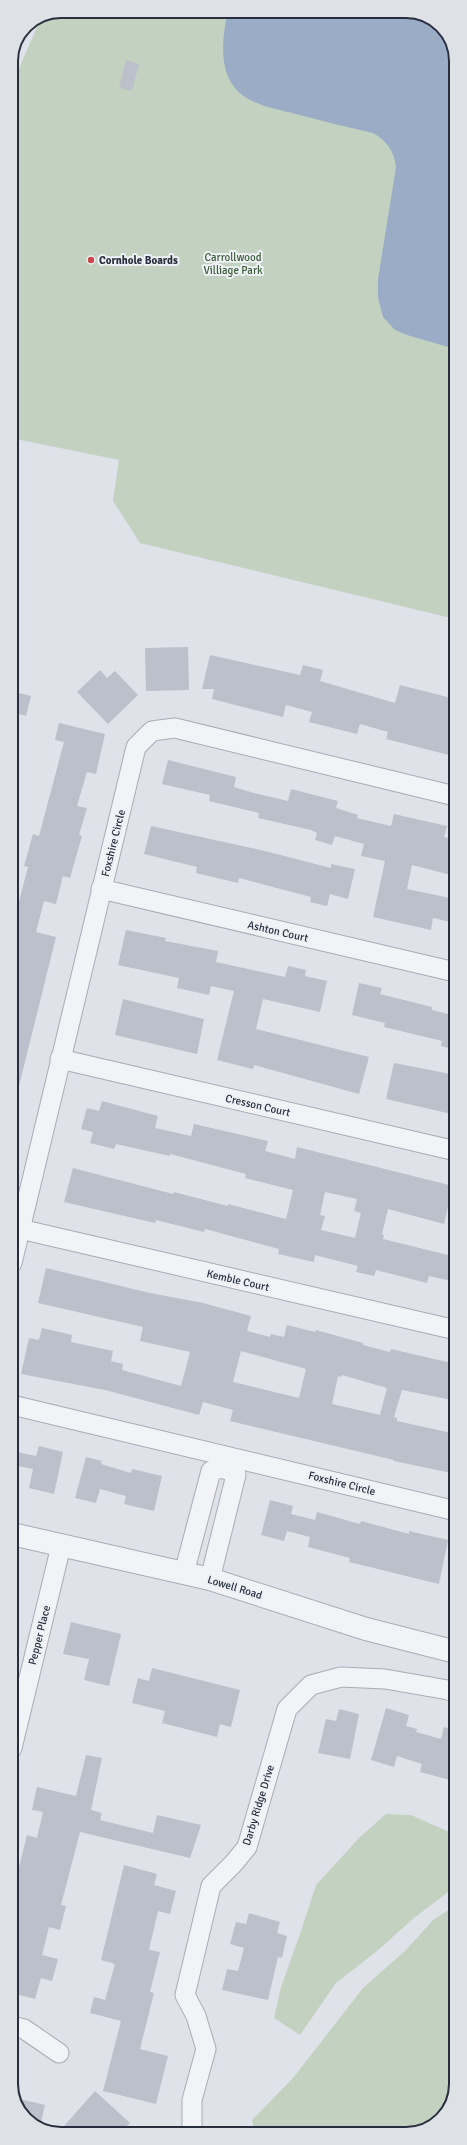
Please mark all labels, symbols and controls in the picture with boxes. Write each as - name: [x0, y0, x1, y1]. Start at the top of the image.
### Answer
- park label: Carrollwood Villiage Park: [204, 251, 263, 277]
- place label: Cornhole Boards: [99, 254, 178, 267]
- marker: Cornhole Boards: [86, 255, 96, 265]
- street label: Foxshire Circle: [99, 808, 128, 878]
- street label: Ashton Court: [246, 918, 310, 945]
- street label: Cresson Court: [224, 1092, 292, 1119]
- street label: Kemble Court: [205, 1267, 271, 1294]
- street label: Foxshire Circle: [307, 1469, 377, 1498]
- street label: Lowell Road: [206, 1573, 264, 1602]
- street label: Pepper Place: [26, 1604, 53, 1666]
- street label: Darby Ridge Drive: [240, 1763, 277, 1847]

